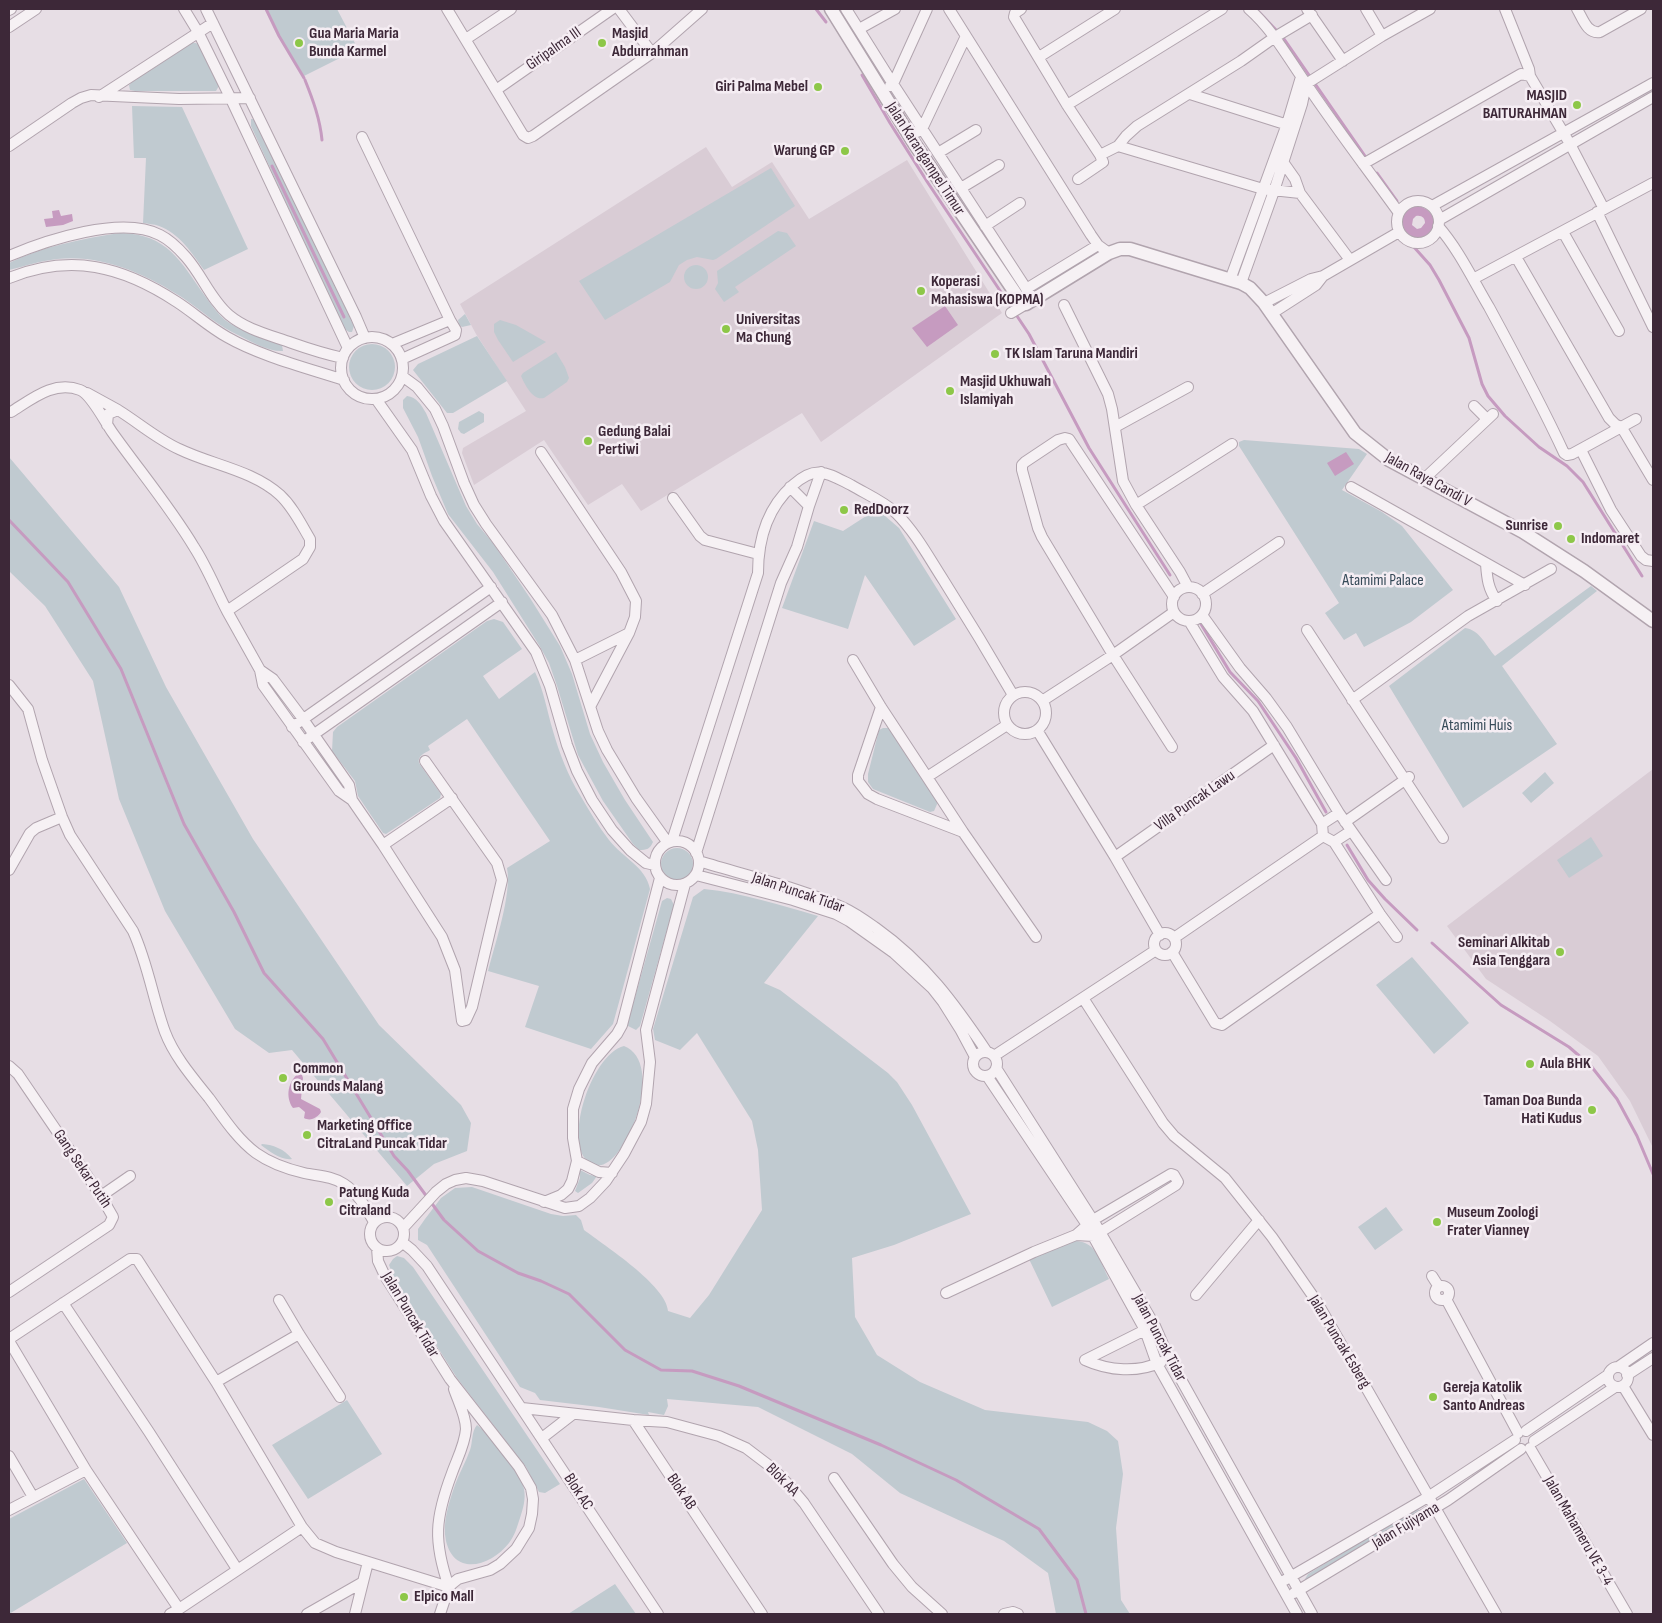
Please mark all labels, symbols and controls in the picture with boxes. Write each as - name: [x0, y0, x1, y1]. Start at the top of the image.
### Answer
- street label: Giripalma III: [523, 23, 585, 75]
- place label: Gua Maria Maria Bunda Karmel: [309, 24, 399, 62]
- place label: Masjid Abdurrahman: [612, 24, 688, 62]
- marker: Gua Maria Maria Bunda Karmel: [293, 37, 305, 49]
- marker: Masjid Abdurrahman: [596, 37, 608, 49]
- place label: Giri Palma Mebel: [715, 77, 808, 97]
- marker: Giri Palma Mebel: [812, 81, 824, 93]
- place label: MASJID BAITURAHMAN: [1483, 86, 1567, 124]
- street label: Jalan Karangampel Timur: [881, 99, 969, 219]
- marker: MASJID BAITURAHMAN: [1571, 99, 1583, 111]
- place label: Warung GP: [774, 141, 835, 161]
- marker: Warung GP: [839, 145, 851, 157]
- place label: Koperasi Mahasiswa (KOPMA): [931, 272, 1044, 310]
- marker: Koperasi Mahasiswa (KOPMA): [915, 285, 927, 297]
- place label: Universitas Ma Chung: [736, 310, 800, 348]
- marker: Universitas Ma Chung: [720, 323, 732, 335]
- place label: TK Islam Taruna Mandiri: [1005, 344, 1138, 364]
- marker: TK Islam Taruna Mandiri: [989, 348, 1001, 360]
- place label: Masjid Ukhuwah Islamiyah: [960, 372, 1051, 410]
- marker: Masjid Ukhuwah Islamiyah: [944, 385, 956, 397]
- place label: Gedung Balai Pertiwi: [598, 422, 671, 460]
- marker: Gedung Balai Pertiwi: [582, 435, 594, 447]
- street label: Jalan Raya Candi V: [1381, 448, 1475, 512]
- place label: RedDoorz: [854, 500, 909, 520]
- marker: RedDoorz: [838, 504, 850, 516]
- place label: Sunrise: [1506, 516, 1548, 536]
- marker: Sunrise: [1552, 520, 1564, 532]
- place label: Indomaret: [1581, 529, 1640, 549]
- marker: Indomaret: [1565, 533, 1577, 545]
- park label: Atamimi Palace: [1342, 571, 1424, 591]
- park label: Atamimi Huis: [1442, 716, 1512, 736]
- street label: Villa Puncak Lawu: [1151, 766, 1239, 836]
- street label: Jalan Puncak Tidar: [749, 868, 847, 918]
- place label: Seminari Alkitab Asia Tenggara: [1458, 933, 1550, 971]
- marker: Seminari Alkitab Asia Tenggara: [1554, 946, 1566, 958]
- place label: Aula BHK: [1540, 1054, 1591, 1074]
- marker: Aula BHK: [1524, 1058, 1536, 1070]
- place label: Common Grounds Malang: [293, 1059, 383, 1097]
- marker: Common Grounds Malang: [277, 1072, 289, 1084]
- place label: Taman Doa Bunda Hati Kudus: [1483, 1091, 1582, 1129]
- marker: Taman Doa Bunda Hati Kudus: [1586, 1104, 1598, 1116]
- place label: Marketing Office CitraLand Puncak Tidar: [317, 1116, 447, 1154]
- street label: Gang Sekar Putih: [49, 1126, 115, 1212]
- marker: Marketing Office CitraLand Puncak Tidar: [301, 1129, 313, 1141]
- place label: Patung Kuda Citraland: [339, 1183, 409, 1221]
- marker: Patung Kuda Citraland: [323, 1196, 335, 1208]
- place label: Museum Zoologi Frater Vianney: [1447, 1203, 1538, 1241]
- marker: Museum Zoologi Frater Vianney: [1431, 1216, 1443, 1228]
- street label: Jalan Puncak Tidar: [377, 1269, 443, 1361]
- street label: Jalan Puncak Tidar: [1128, 1291, 1190, 1385]
- street label: Jalan Puncak Esberg: [1304, 1292, 1374, 1392]
- place label: Gereja Katolik Santo Andreas: [1443, 1378, 1525, 1416]
- marker: Gereja Katolik Santo Andreas: [1427, 1391, 1439, 1403]
- street label: Blok AA: [761, 1459, 803, 1501]
- street label: Blok AC: [559, 1470, 597, 1514]
- street label: Blok AB: [662, 1470, 700, 1514]
- street label: Jalan Mahameru VE 3-4: [1539, 1473, 1617, 1589]
- street label: Jalan Fujiyama: [1369, 1498, 1443, 1554]
- place label: Elpico Mall: [414, 1587, 474, 1607]
- marker: Elpico Mall: [398, 1591, 410, 1603]

